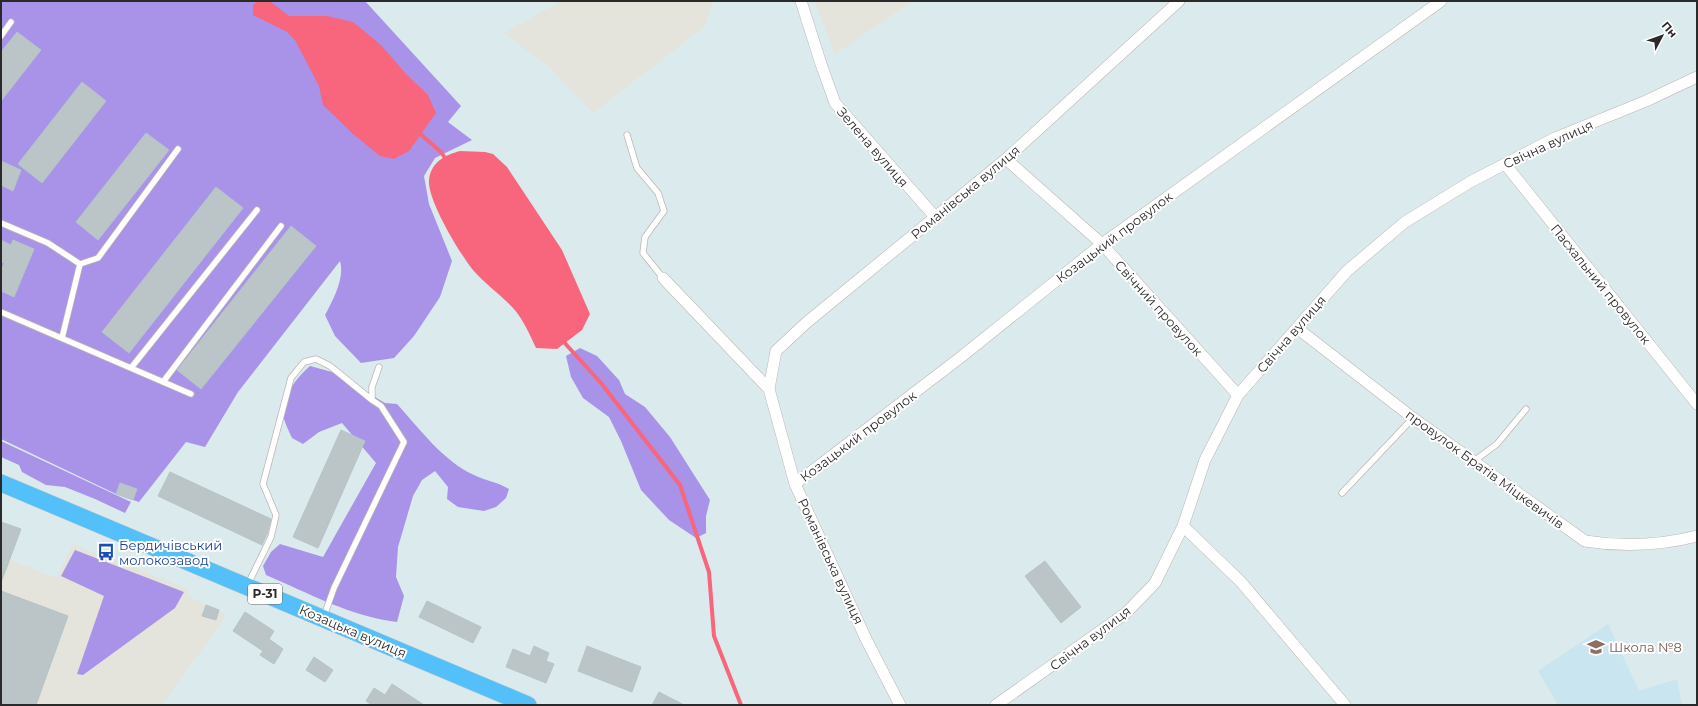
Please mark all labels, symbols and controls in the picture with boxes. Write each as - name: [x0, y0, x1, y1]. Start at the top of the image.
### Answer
- north arrow: [1642, 16, 1682, 56]
- text: Пн: [1659, 19, 1680, 40]
- street label: Зелена вулиця: [834, 104, 912, 190]
- street label: Свічна вулиця: [1501, 116, 1595, 172]
- street label: Романівська вулиця: [907, 142, 1023, 242]
- street label: Козацький провулок: [1053, 188, 1176, 286]
- street label: Пасхальний провулок: [1548, 221, 1655, 348]
- street label: Свічний провулок: [1112, 257, 1207, 360]
- street label: Свічна вулиця: [1253, 292, 1329, 376]
- street label: Козацький провулок: [797, 387, 920, 485]
- street label: провулок Братів Міцкевичів: [1403, 406, 1567, 532]
- street label: Романівська вулиця: [795, 495, 867, 627]
- place label: Бердичівський молокозавод: [119, 537, 222, 568]
- bus stop icon: Бердичівський молокозавод: [96, 542, 116, 562]
- road number: Р-31: [248, 584, 282, 604]
- street label: Козацька вулиця: [297, 601, 409, 661]
- street label: Свічна вулиця: [1046, 602, 1134, 674]
- school or university icon: Школа №8: [1586, 637, 1606, 657]
- place label: Школа №8: [1609, 639, 1682, 655]

